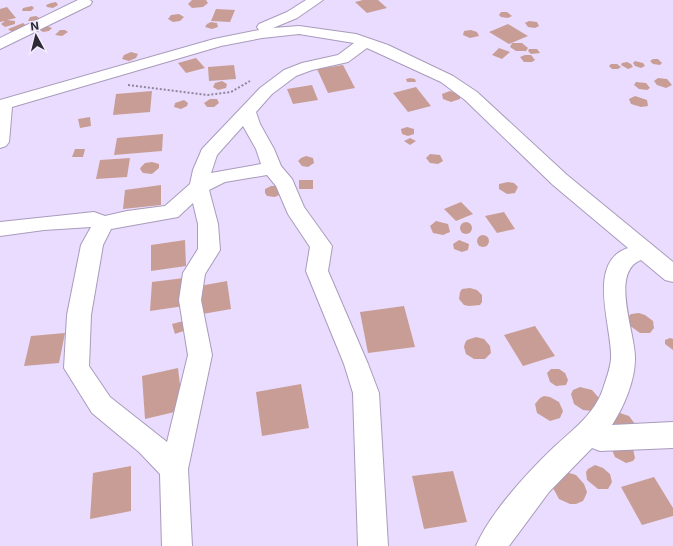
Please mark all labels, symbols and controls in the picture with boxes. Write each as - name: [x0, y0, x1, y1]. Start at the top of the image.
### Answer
- north arrow: [16, 16, 56, 56]
- text: N: [30, 19, 40, 34]

